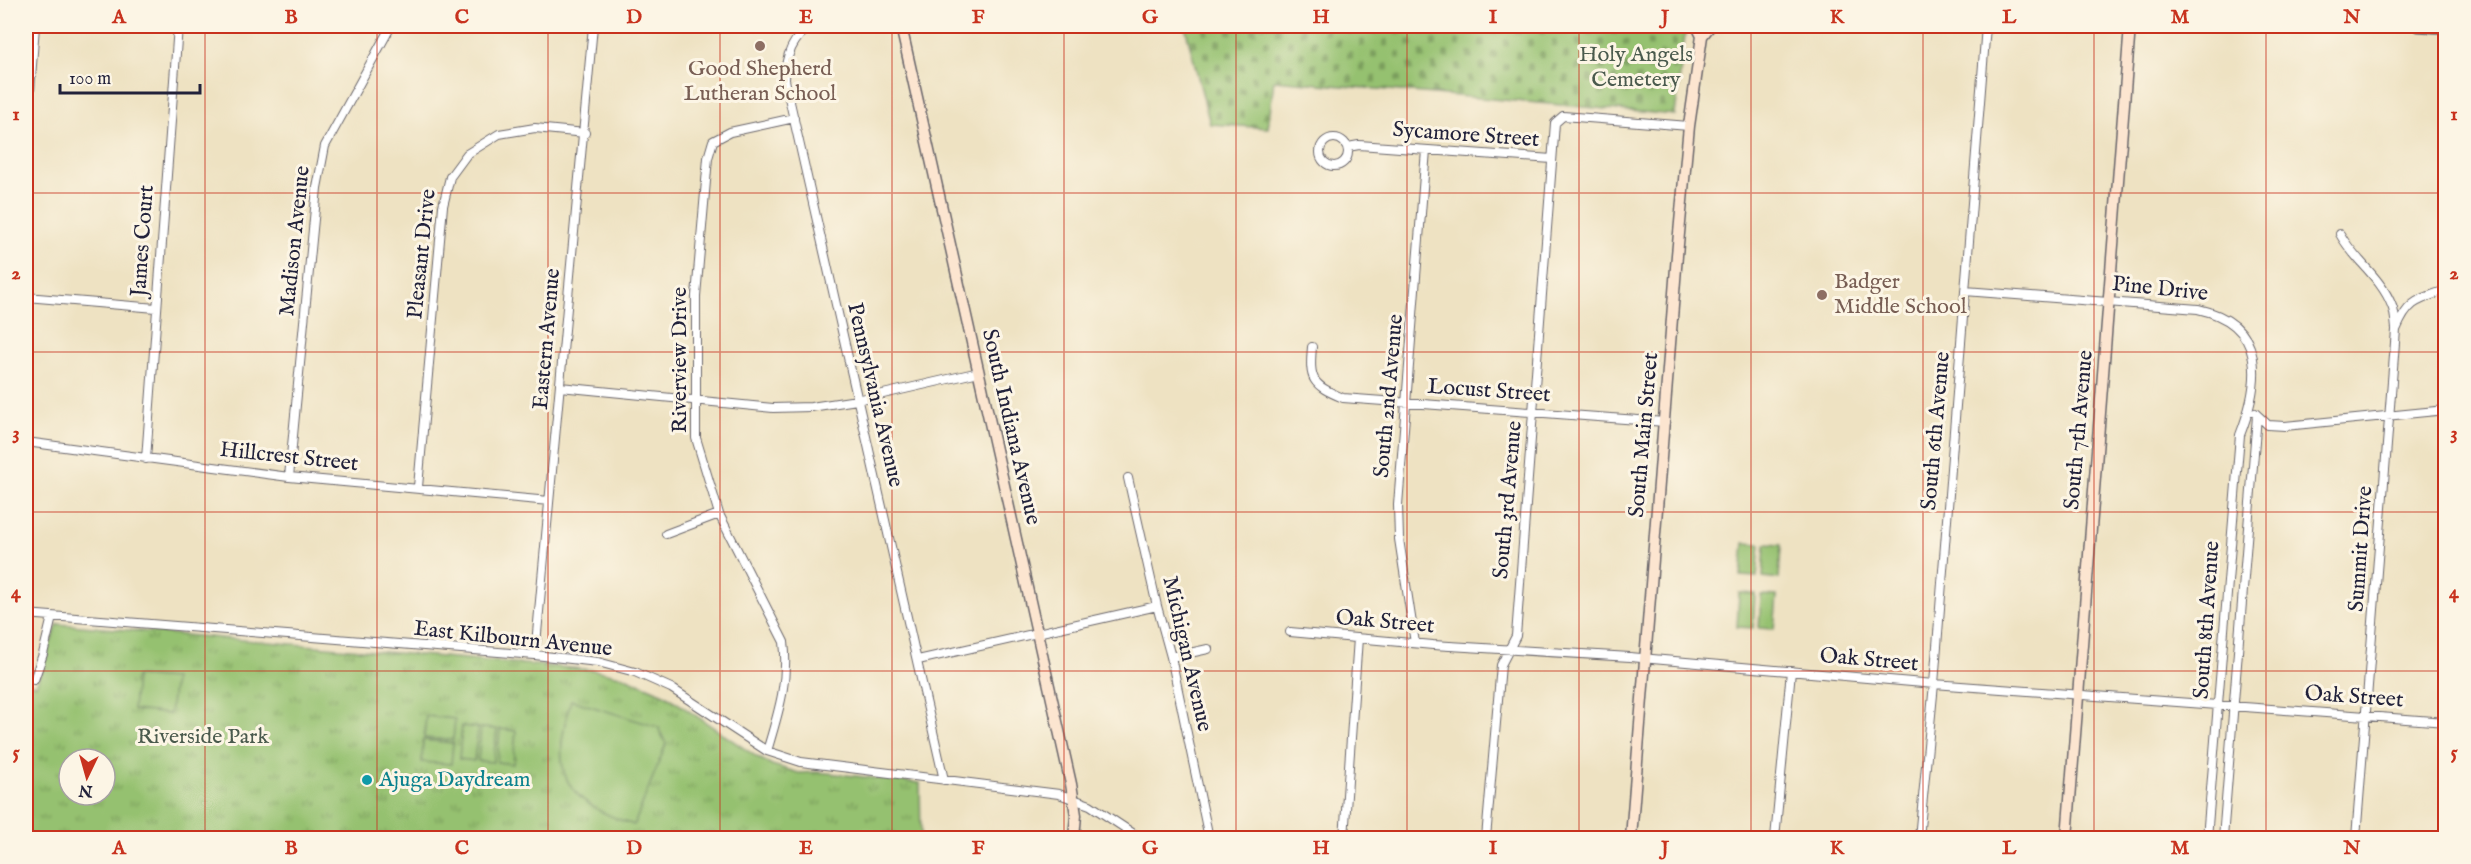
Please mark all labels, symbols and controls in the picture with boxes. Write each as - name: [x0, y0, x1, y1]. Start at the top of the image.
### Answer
- text: A: [111, 5, 127, 30]
- text: B: [284, 5, 298, 30]
- text: C: [455, 5, 469, 30]
- text: D: [626, 5, 642, 30]
- text: E: [799, 5, 813, 30]
- text: F: [972, 5, 985, 30]
- text: G: [1142, 5, 1159, 30]
- text: H: [1312, 5, 1330, 30]
- text: I: [1489, 5, 1498, 30]
- text: J: [1658, 5, 1670, 30]
- text: K: [1830, 5, 1846, 30]
- text: L: [2002, 5, 2017, 30]
- text: M: [2171, 5, 2190, 30]
- text: N: [2342, 5, 2361, 30]
- marker: Good Shepherd Lutheran School: [753, 39, 767, 53]
- park label: Holy Angels Cemetery: [1579, 41, 1693, 94]
- place label: Good Shepherd Lutheran School: [684, 55, 836, 108]
- scale bar: [60, 57, 200, 95]
- text: 100 m: [69, 68, 111, 91]
- text: 1: [12, 102, 20, 127]
- text: 1: [2450, 102, 2458, 127]
- street label: Sycamore Street: [1392, 116, 1541, 154]
- street label: Madison Avenue: [273, 164, 317, 318]
- street label: James Court: [125, 184, 161, 301]
- street label: Pleasant Drive: [401, 188, 443, 320]
- text: 2: [11, 261, 21, 286]
- text: 2: [2449, 261, 2459, 286]
- street label: Eastern Avenue: [527, 267, 567, 411]
- place label: Badger Middle School: [1834, 268, 1967, 321]
- street label: Pine Drive: [2111, 270, 2209, 308]
- street label: Riverview Drive: [666, 287, 694, 433]
- marker: Badger Middle School: [1815, 288, 1829, 302]
- street label: Pennsylvania Avenue: [840, 300, 910, 490]
- street label: South 2nd Avenue: [1368, 313, 1410, 479]
- street label: South Indiana Avenue: [975, 326, 1047, 528]
- street label: South 7th Avenue: [2058, 349, 2100, 511]
- street label: South Main Street: [1623, 351, 1665, 519]
- street label: South 6th Avenue: [1915, 351, 1957, 511]
- street label: Locust Street: [1427, 373, 1552, 409]
- street label: South 3rd Avenue: [1487, 420, 1529, 580]
- text: 3: [12, 421, 20, 446]
- text: 3: [2450, 421, 2458, 446]
- street label: Hillcrest Street: [218, 436, 360, 478]
- street label: Summit Drive: [2343, 485, 2379, 613]
- street label: South 8th Avenue: [2188, 540, 2226, 700]
- street label: Michigan Avenue: [1156, 574, 1218, 734]
- text: 4: [11, 580, 22, 605]
- text: 4: [2449, 580, 2460, 605]
- street label: Oak Street: [1334, 604, 1436, 640]
- street label: East Kilbourn Avenue: [412, 615, 614, 663]
- street label: Oak Street: [1818, 642, 1920, 678]
- street label: Oak Street: [2304, 680, 2405, 714]
- park label: Riverside Park: [137, 723, 269, 751]
- text: 5: [12, 740, 20, 765]
- text: 5: [2450, 740, 2458, 765]
- north arrow: [57, 747, 117, 807]
- place label: Ajuga Daydream: [378, 766, 530, 794]
- marker: Ajuga Daydream: [360, 773, 374, 787]
- text: N: [78, 779, 95, 801]
- text: A: [111, 836, 127, 861]
- text: B: [284, 836, 298, 861]
- text: C: [455, 836, 469, 861]
- text: D: [626, 836, 642, 861]
- text: E: [799, 836, 813, 861]
- text: F: [972, 836, 985, 861]
- text: G: [1142, 836, 1159, 861]
- text: H: [1312, 836, 1330, 861]
- text: I: [1489, 836, 1498, 861]
- text: J: [1658, 836, 1670, 861]
- text: K: [1830, 836, 1846, 861]
- text: L: [2002, 836, 2017, 861]
- text: M: [2171, 836, 2190, 861]
- text: N: [2342, 836, 2361, 861]

